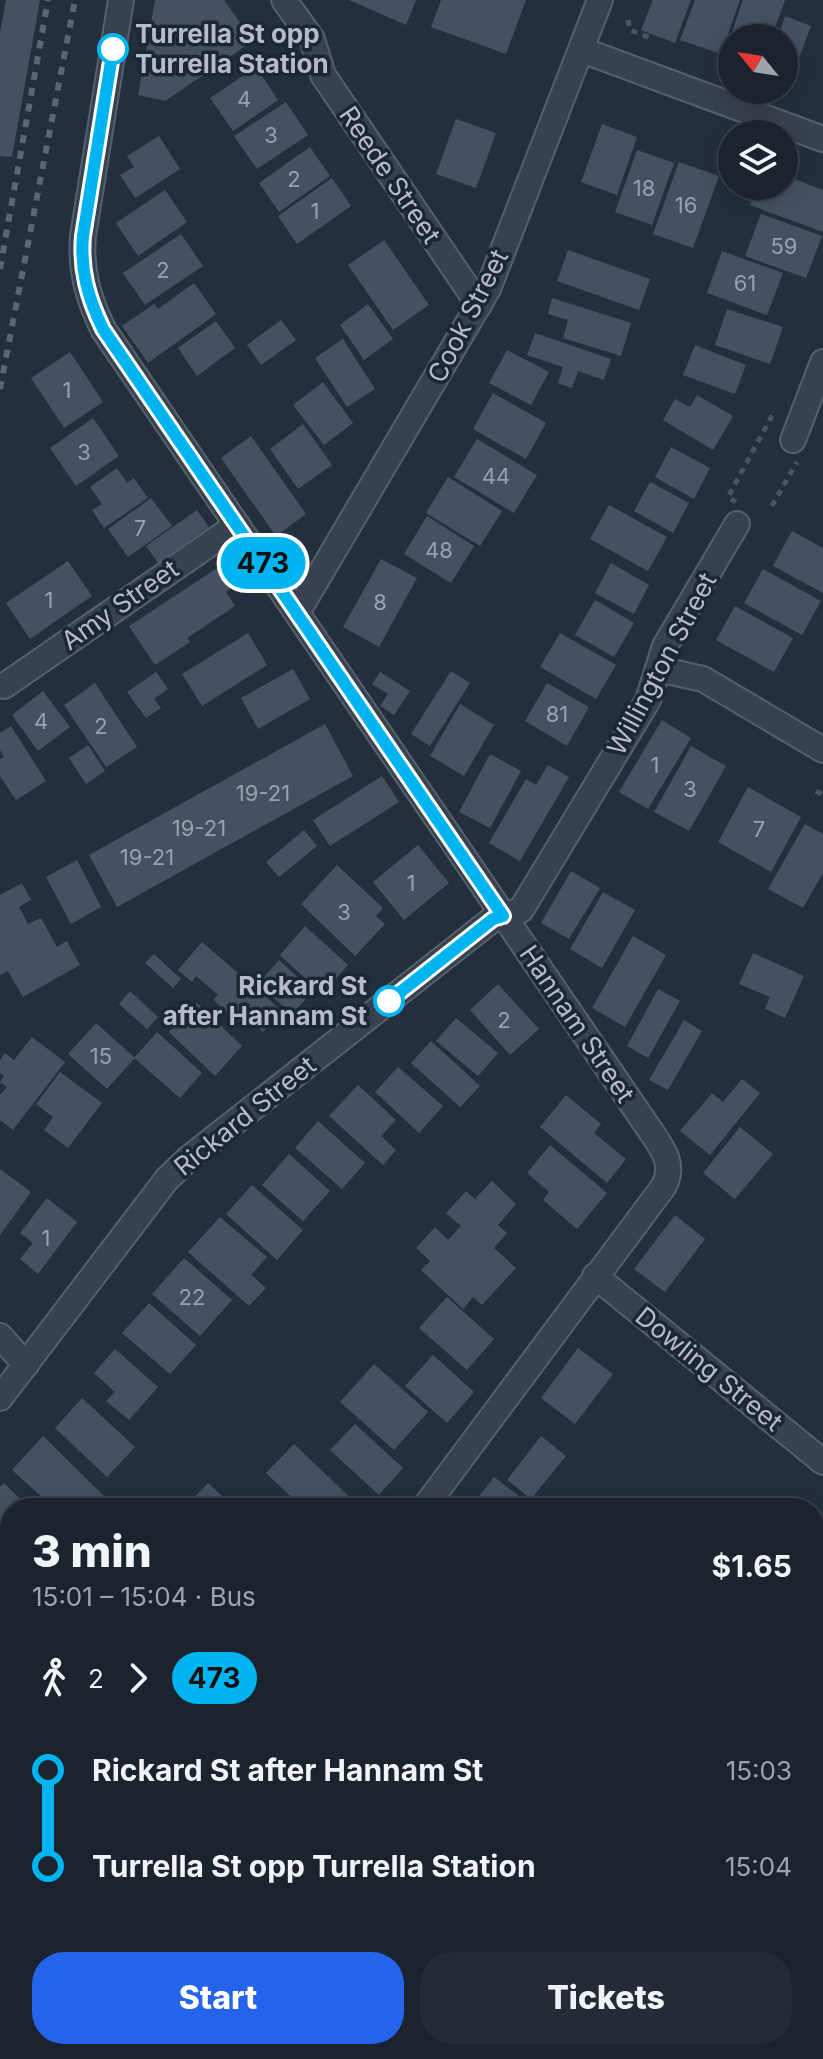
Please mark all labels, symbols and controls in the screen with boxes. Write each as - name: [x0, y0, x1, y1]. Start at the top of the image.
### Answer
- place label: Turrella St opp Turrella Station: [135, 18, 329, 79]
- north arrow: [718, 24, 798, 104]
- map controls: [718, 24, 798, 200]
- marker: Turrella St opp Turrella Station: [98, 34, 128, 64]
- house number: 4: [237, 86, 251, 112]
- street label: Reede Street: [333, 100, 448, 249]
- button: layers: [718, 120, 798, 200]
- house number: 3: [264, 122, 278, 148]
- house number: 2: [287, 166, 301, 192]
- house number: 18: [633, 175, 655, 201]
- house number: 16: [675, 192, 697, 218]
- house number: 1: [311, 198, 319, 224]
- house number: 59: [770, 233, 798, 259]
- street label: Cook Street: [421, 244, 514, 387]
- house number: 2: [156, 257, 170, 283]
- house number: 61: [734, 270, 756, 296]
- house number: 1: [63, 377, 71, 403]
- house number: 3: [77, 439, 91, 465]
- house number: 44: [482, 463, 510, 489]
- house number: 7: [134, 515, 146, 541]
- line badge: 473: [217, 537, 309, 589]
- house number: 48: [425, 537, 453, 563]
- text: 473: [237, 546, 289, 580]
- street label: Amy Street: [55, 553, 184, 656]
- street label: Willington Street: [600, 567, 723, 760]
- house number: 1: [45, 587, 53, 613]
- house number: 8: [373, 589, 387, 615]
- house number: 81: [546, 701, 568, 727]
- house number: 4: [34, 708, 48, 734]
- house number: 2: [94, 713, 108, 739]
- house number: 1: [651, 752, 659, 778]
- house number: 3: [683, 776, 697, 802]
- house number: 19-21: [236, 780, 290, 806]
- house number: 19-21: [172, 815, 226, 841]
- house number: 7: [753, 816, 765, 842]
- house number: 19-21: [120, 844, 174, 870]
- house number: 1: [407, 870, 415, 896]
- house number: 3: [337, 899, 351, 925]
- street label: Hannam Street: [513, 939, 641, 1108]
- place label: Rickard St after Hannam St: [163, 970, 367, 1031]
- marker: Rickard St after Hannam St: [374, 986, 404, 1016]
- house number: 2: [497, 1007, 511, 1033]
- house number: 15: [90, 1043, 112, 1069]
- street label: Rickard Street: [168, 1049, 322, 1182]
- house number: 1: [42, 1225, 50, 1251]
- house number: 22: [179, 1284, 205, 1310]
- street label: Dowling Street: [630, 1300, 789, 1437]
- text: 3 min: [32, 1524, 152, 1578]
- text: $1.65: [712, 1548, 792, 1584]
- text: 15:01 – 15:04 · Bus: [32, 1581, 256, 1612]
- icon: walk: [32, 1656, 76, 1700]
- icon: forward: [116, 1656, 160, 1700]
- text: 473: [188, 1661, 241, 1695]
- text: 2: [88, 1663, 104, 1694]
- text: Rickard St after Hannam St: [92, 1752, 483, 1788]
- text: 15:03: [726, 1755, 792, 1786]
- text: Turrella St opp Turrella Station: [92, 1848, 536, 1884]
- text: 15:04: [725, 1851, 792, 1882]
- button: Start: [32, 1952, 404, 2044]
- button: Tickets: [420, 1952, 792, 2044]

